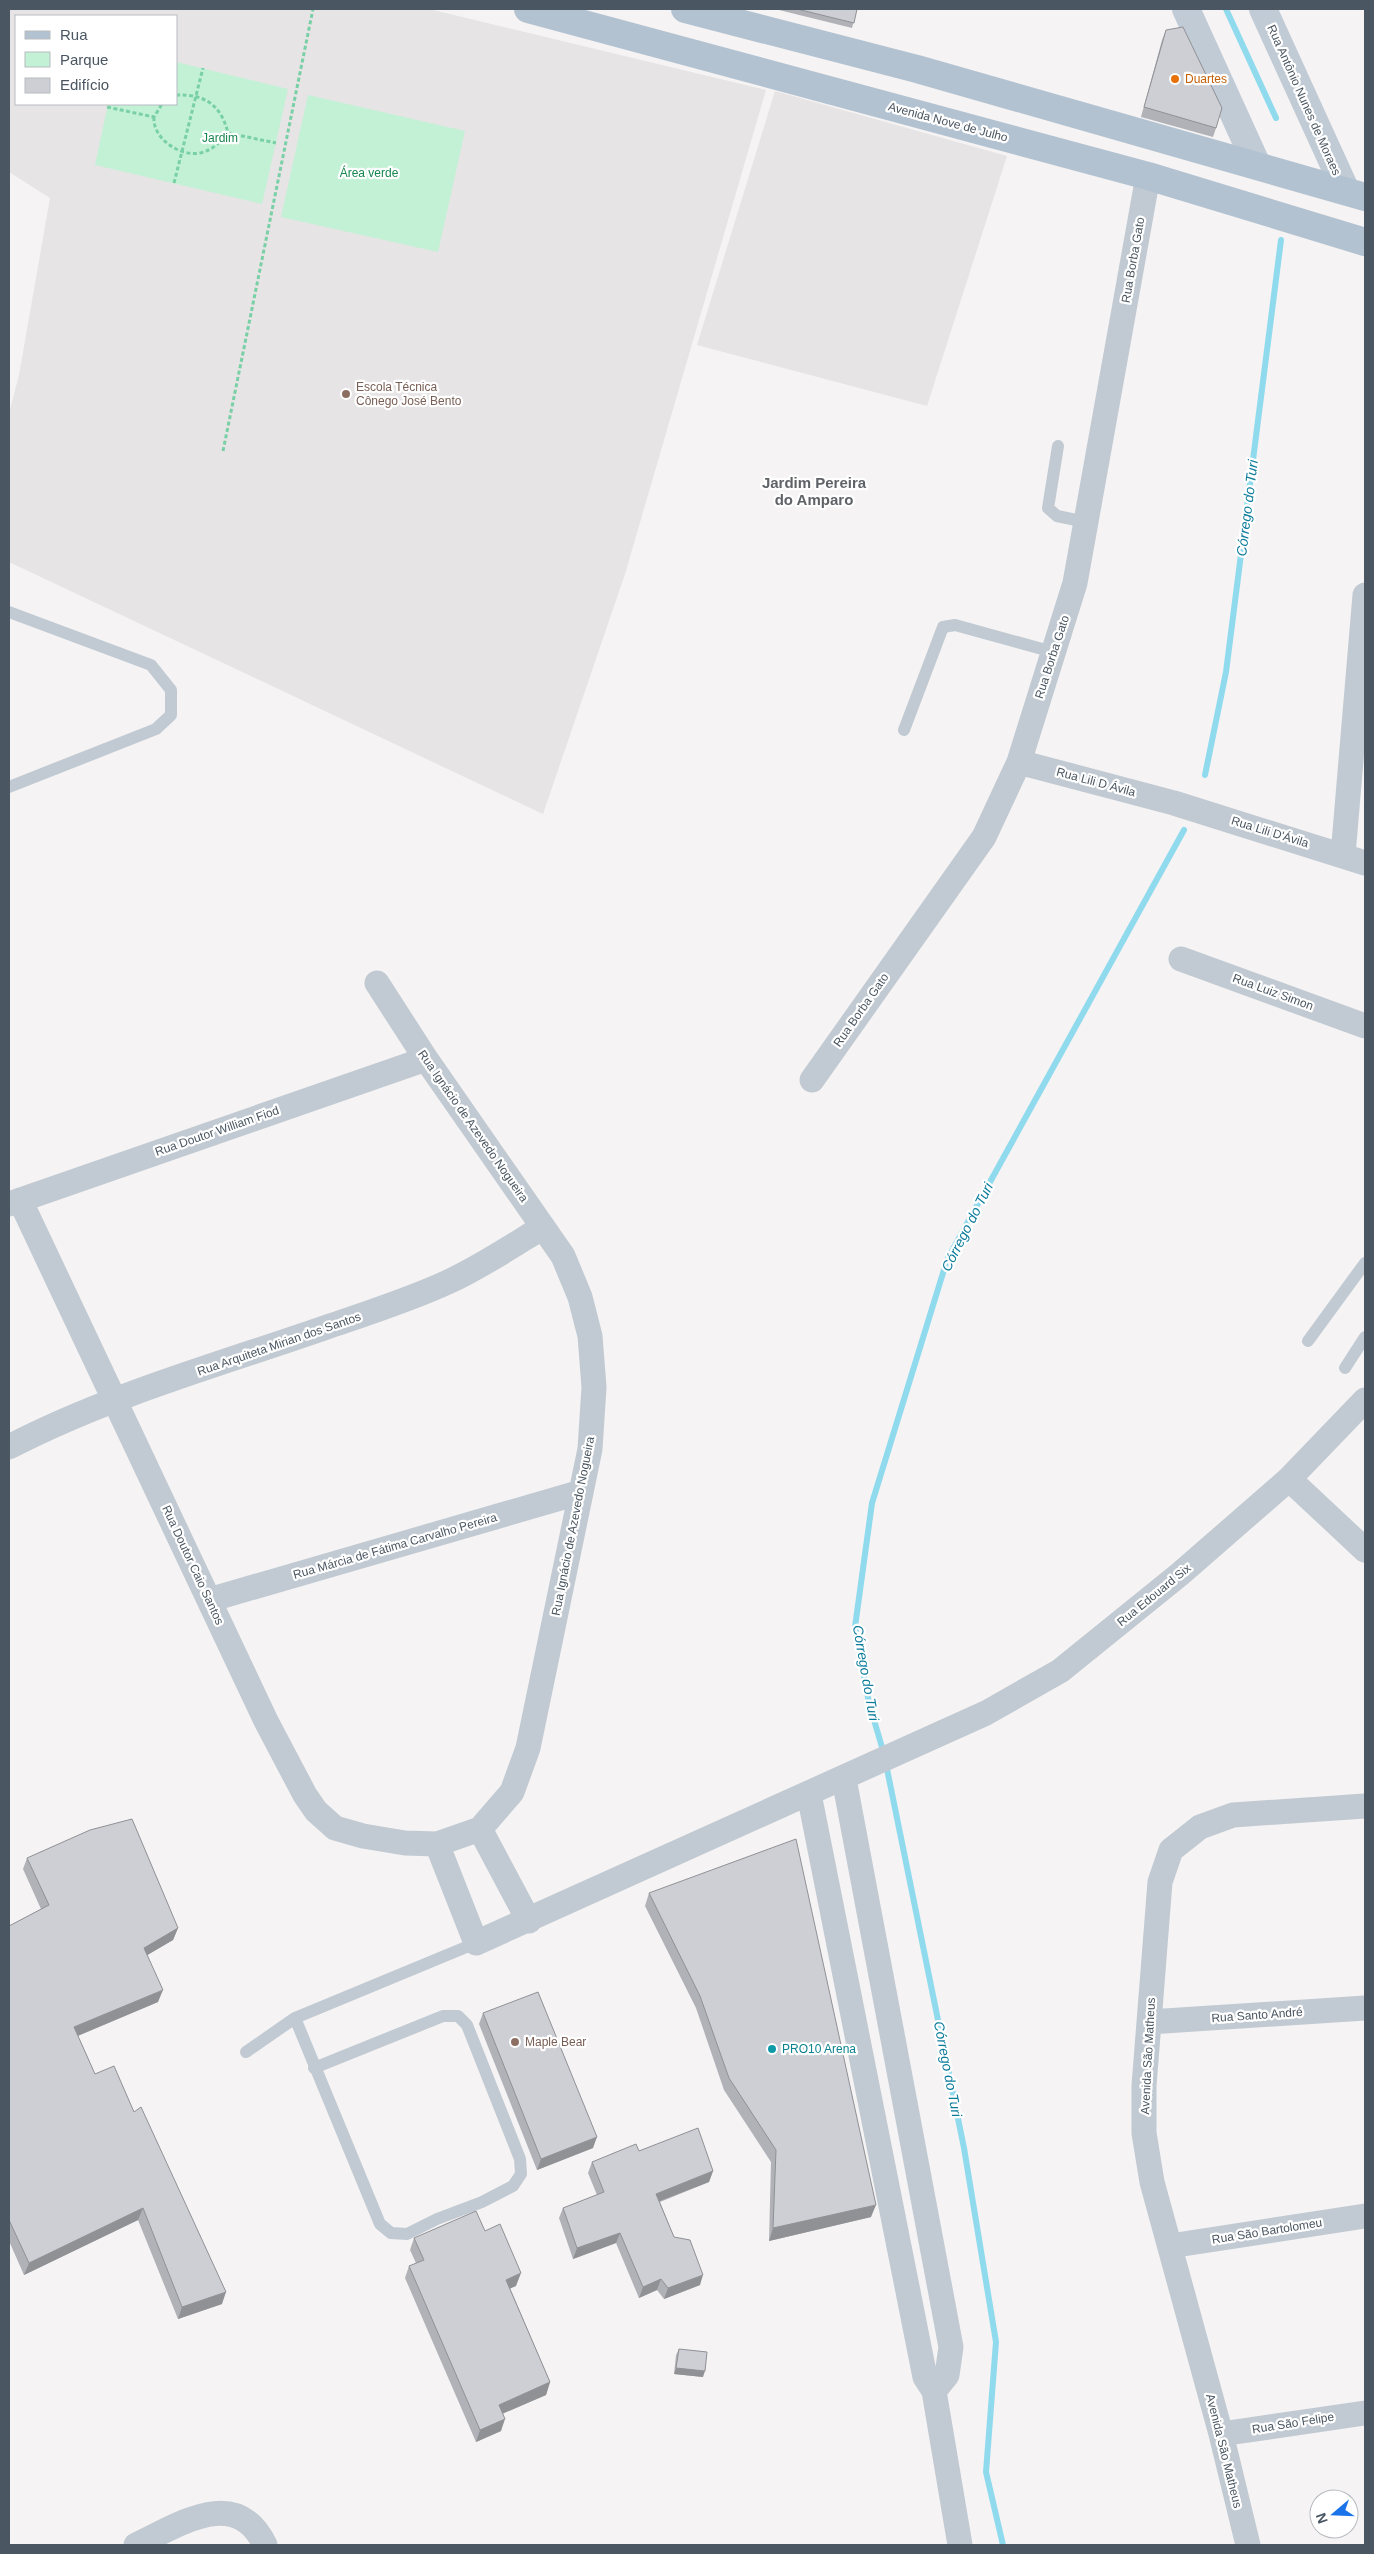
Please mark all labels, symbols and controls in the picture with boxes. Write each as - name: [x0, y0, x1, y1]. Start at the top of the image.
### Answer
- legend: [15, 15, 178, 105]
- street label: Rua Antônio Nunes de Moraes: [1264, 22, 1344, 178]
- text: Rua: [60, 26, 88, 43]
- text: Parque: [60, 51, 108, 68]
- place label: Duartes: [1185, 72, 1227, 86]
- marker: Duartes: [1169, 73, 1181, 85]
- text: Edifício: [60, 76, 109, 93]
- street label: Avenida Nove de Julho: [887, 99, 1010, 145]
- park label: Jardim: [202, 131, 238, 145]
- park label: Área verde: [340, 165, 399, 180]
- street label: Rua Borba Gato: [1119, 216, 1147, 304]
- place label: Escola Técnica Cônego José Bento: [356, 380, 462, 408]
- marker: Escola Técnica Cônego José Bento: [340, 388, 352, 400]
- water label: Córrego do Turi: [1233, 458, 1261, 557]
- district label: Jardim Pereira do Amparo: [762, 474, 867, 508]
- street label: Rua Borba Gato: [1032, 613, 1072, 700]
- street label: Rua Lili D Ávila: [1055, 764, 1138, 799]
- street label: Rua Lili D'Ávila: [1230, 813, 1311, 851]
- street label: Rua Borba Gato: [830, 970, 892, 1050]
- street label: Rua Luiz Simon: [1231, 971, 1315, 1013]
- street label: Rua Ignácio de Azevedo Nogueira: [415, 1047, 531, 1205]
- street label: Rua Doutor William Fiod: [153, 1103, 281, 1159]
- water label: Córrego do Turi: [938, 1179, 997, 1274]
- street label: Rua Arquiteta Mirian dos Santos: [195, 1309, 363, 1379]
- street label: Rua Ignácio de Azevedo Nogueira: [549, 1435, 597, 1617]
- street label: Rua Doutor Caio Santos: [159, 1503, 227, 1627]
- street label: Rua Márcia de Fátima Carvalho Pereira: [291, 1510, 499, 1582]
- street label: Rua Edouard Six: [1114, 1561, 1194, 1629]
- water label: Córrego do Turi: [850, 1624, 882, 1723]
- street label: Avenida São Matheus: [1138, 1997, 1158, 2115]
- street label: Rua Santo André: [1211, 2005, 1303, 2025]
- water label: Córrego do Turi: [931, 2020, 965, 2119]
- place label: Maple Bear: [525, 2035, 586, 2049]
- marker: Maple Bear: [509, 2036, 521, 2048]
- place label: PRO10 Arena: [782, 2042, 856, 2056]
- marker: PRO10 Arena: [766, 2043, 778, 2055]
- street label: Rua São Bartolomeu: [1211, 2215, 1323, 2247]
- street label: Avenida São Matheus: [1203, 2392, 1245, 2510]
- street label: Rua São Felipe: [1251, 2410, 1335, 2436]
- north arrow: [1309, 2489, 1359, 2539]
- text: N: [1312, 2511, 1331, 2526]

